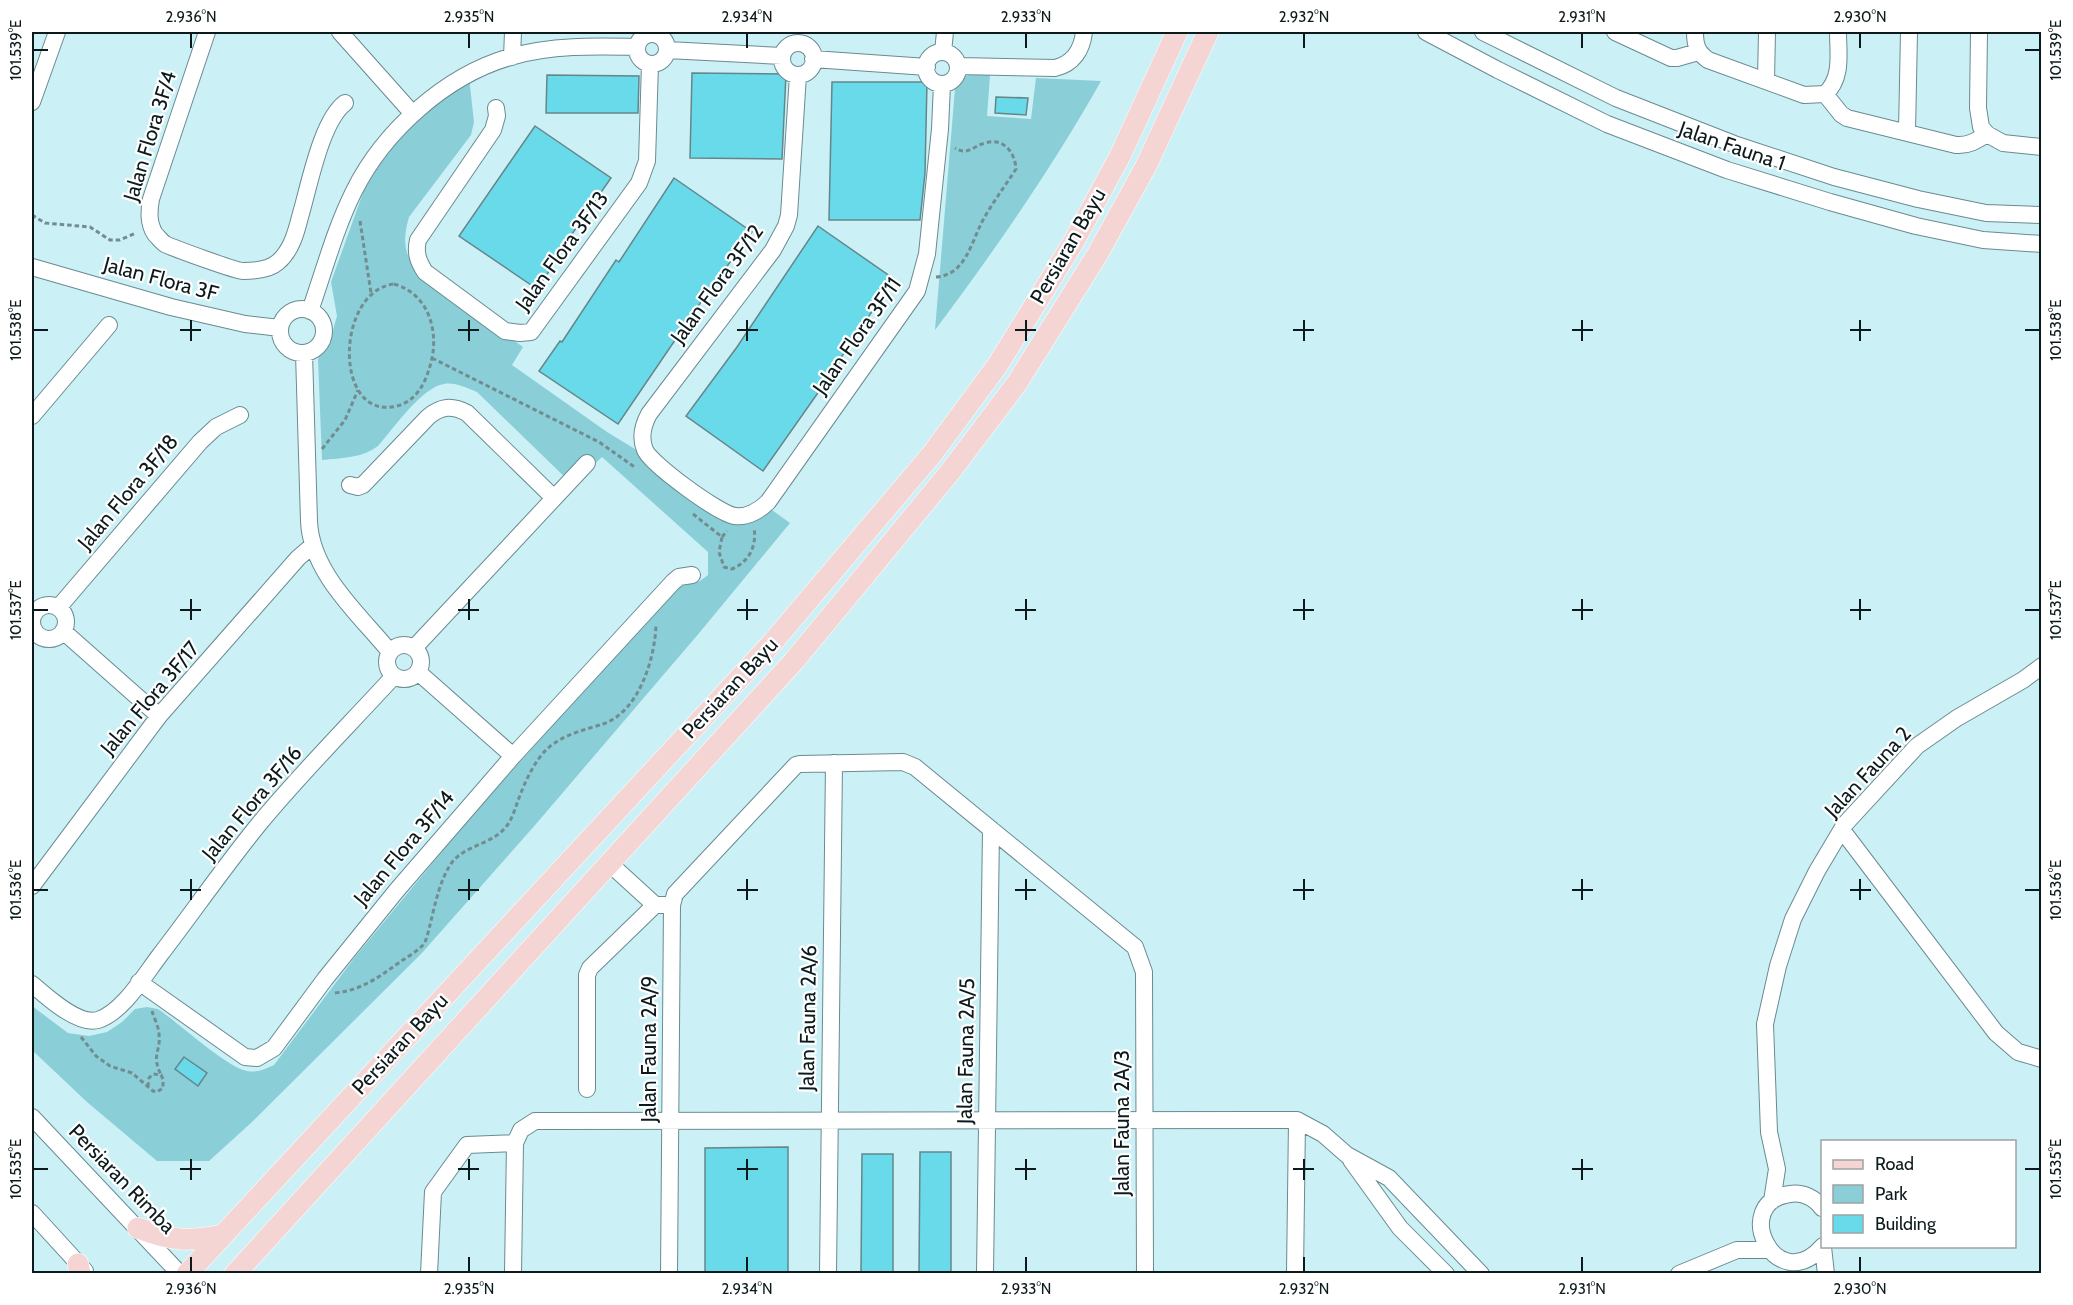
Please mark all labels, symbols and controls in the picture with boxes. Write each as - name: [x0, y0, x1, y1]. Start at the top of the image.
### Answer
- text: 2.936°N: [166, 8, 216, 26]
- text: 2.935°N: [444, 8, 494, 26]
- text: 2.934°N: [721, 8, 773, 26]
- text: 2.933°N: [1001, 8, 1051, 26]
- text: 2.932°N: [1279, 8, 1329, 26]
- text: 2.931°N: [1558, 8, 1606, 26]
- text: 2.930°N: [1833, 8, 1887, 26]
- text: 101.539°E: [7, 20, 25, 80]
- text: 101.539°E: [2047, 20, 2065, 80]
- street label: Jalan Flora 3F/4: [118, 68, 181, 205]
- street label: Jalan Fauna 1: [1675, 115, 1789, 175]
- street label: Persiaran Bayu: [1024, 184, 1111, 308]
- street label: Jalan Flora 3F/13: [509, 186, 613, 316]
- street label: Jalan Flora 3F/12: [664, 219, 768, 349]
- street label: Jalan Flora 3F: [100, 251, 221, 306]
- street label: Jalan Flora 3F/11: [806, 272, 906, 400]
- text: 101.538°E: [7, 299, 25, 361]
- text: 101.538°E: [2047, 299, 2065, 361]
- street label: Jalan Flora 3F/18: [71, 429, 183, 555]
- text: 101.537°E: [7, 580, 25, 640]
- text: 101.537°E: [2047, 580, 2065, 640]
- street label: Persiaran Bayu: [676, 632, 783, 743]
- street label: Jalan Flora 3F/17: [94, 635, 205, 760]
- street label: Jalan Fauna 2: [1819, 721, 1916, 823]
- street label: Jalan Flora 3F/16: [196, 740, 307, 866]
- street label: Jalan Flora 3F/14: [348, 785, 459, 911]
- text: 101.536°E: [7, 860, 25, 920]
- text: 101.536°E: [2047, 860, 2065, 920]
- street label: Jalan Fauna 2A/6: [794, 945, 821, 1092]
- street label: Jalan Fauna 2A/9: [636, 976, 661, 1123]
- street label: Jalan Fauna 2A/5: [952, 978, 979, 1125]
- street label: Persiaran Bayu: [346, 988, 453, 1099]
- street label: Jalan Fauna 2A/3: [1109, 1050, 1134, 1197]
- street label: Persiaran Rimba: [64, 1119, 181, 1239]
- text: 101.535°E: [7, 1139, 25, 1199]
- text: 101.535°E: [2047, 1139, 2065, 1199]
- legend: [1821, 1140, 2016, 1248]
- text: Road: [1875, 1153, 1914, 1175]
- text: Park: [1875, 1183, 1908, 1205]
- text: Building: [1875, 1213, 1937, 1235]
- text: 2.936°N: [166, 1280, 216, 1298]
- text: 2.935°N: [444, 1280, 494, 1298]
- text: 2.934°N: [721, 1280, 773, 1298]
- text: 2.933°N: [1001, 1280, 1051, 1298]
- text: 2.932°N: [1279, 1280, 1329, 1298]
- text: 2.931°N: [1558, 1280, 1606, 1298]
- text: 2.930°N: [1833, 1280, 1887, 1298]

